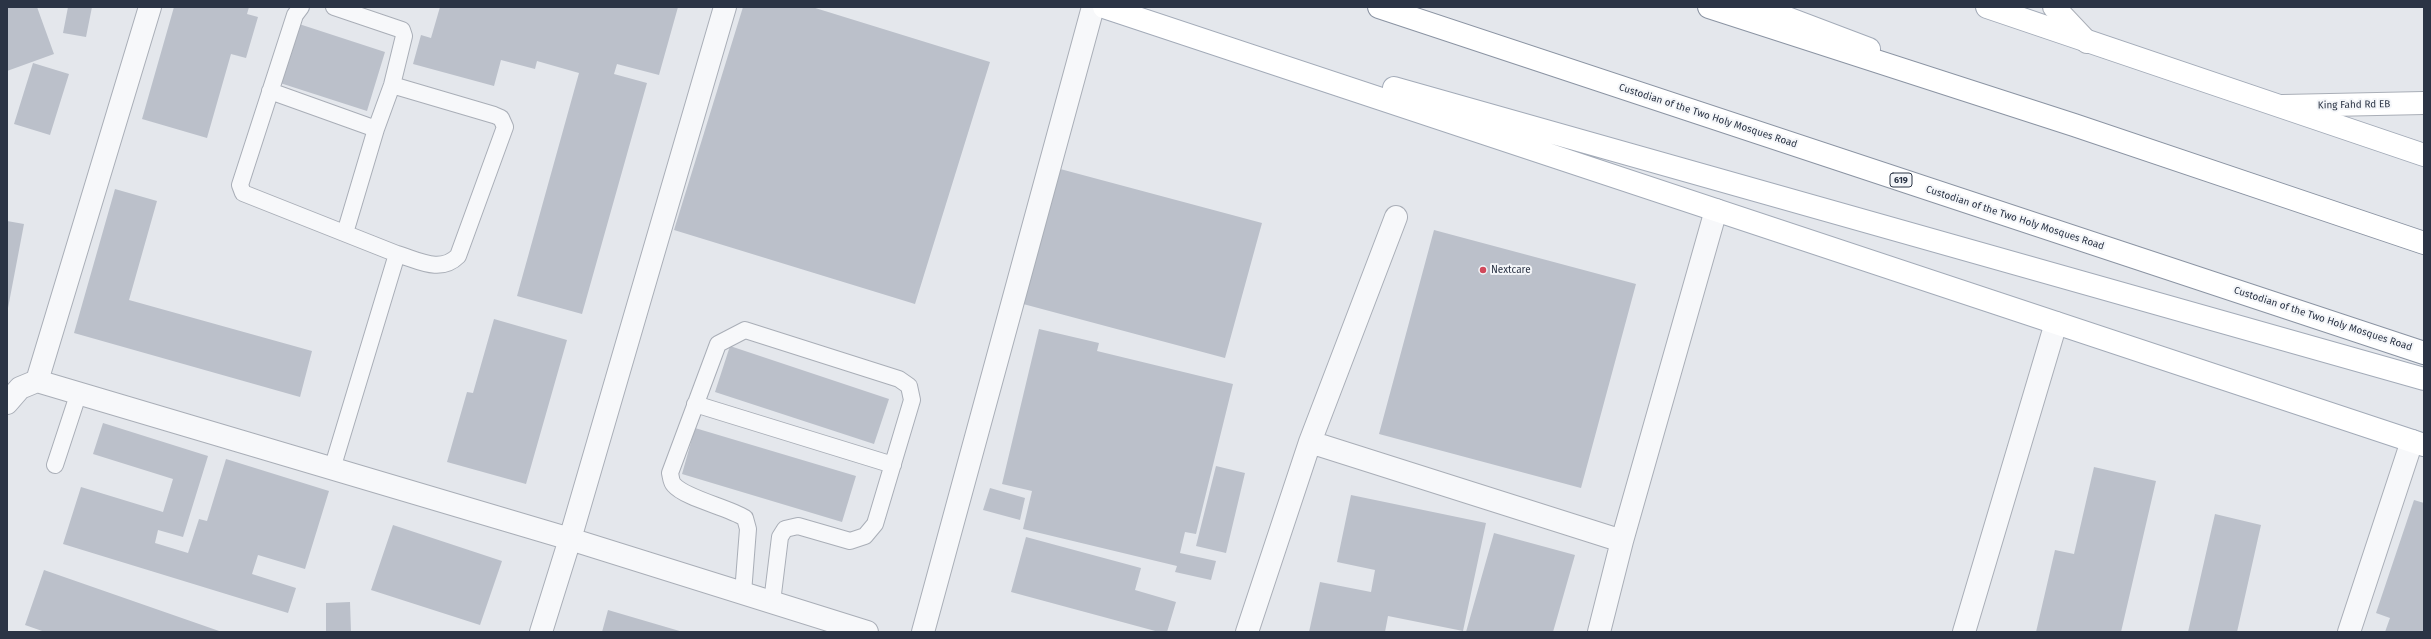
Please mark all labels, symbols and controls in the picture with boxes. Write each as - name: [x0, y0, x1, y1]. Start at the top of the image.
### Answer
- street label: Custodian of the Two Holy Mosques Road: [1617, 81, 1799, 151]
- street label: King Fahd Rd EB: [2318, 98, 2390, 112]
- road number: 619: [1890, 173, 1912, 187]
- street label: Custodian of the Two Holy Mosques Road: [1924, 183, 2106, 253]
- place label: Nextcare: [1491, 264, 1531, 276]
- marker: Nextcare: [1478, 265, 1488, 275]
- street label: Custodian of the Two Holy Mosques Road: [2232, 284, 2414, 354]

